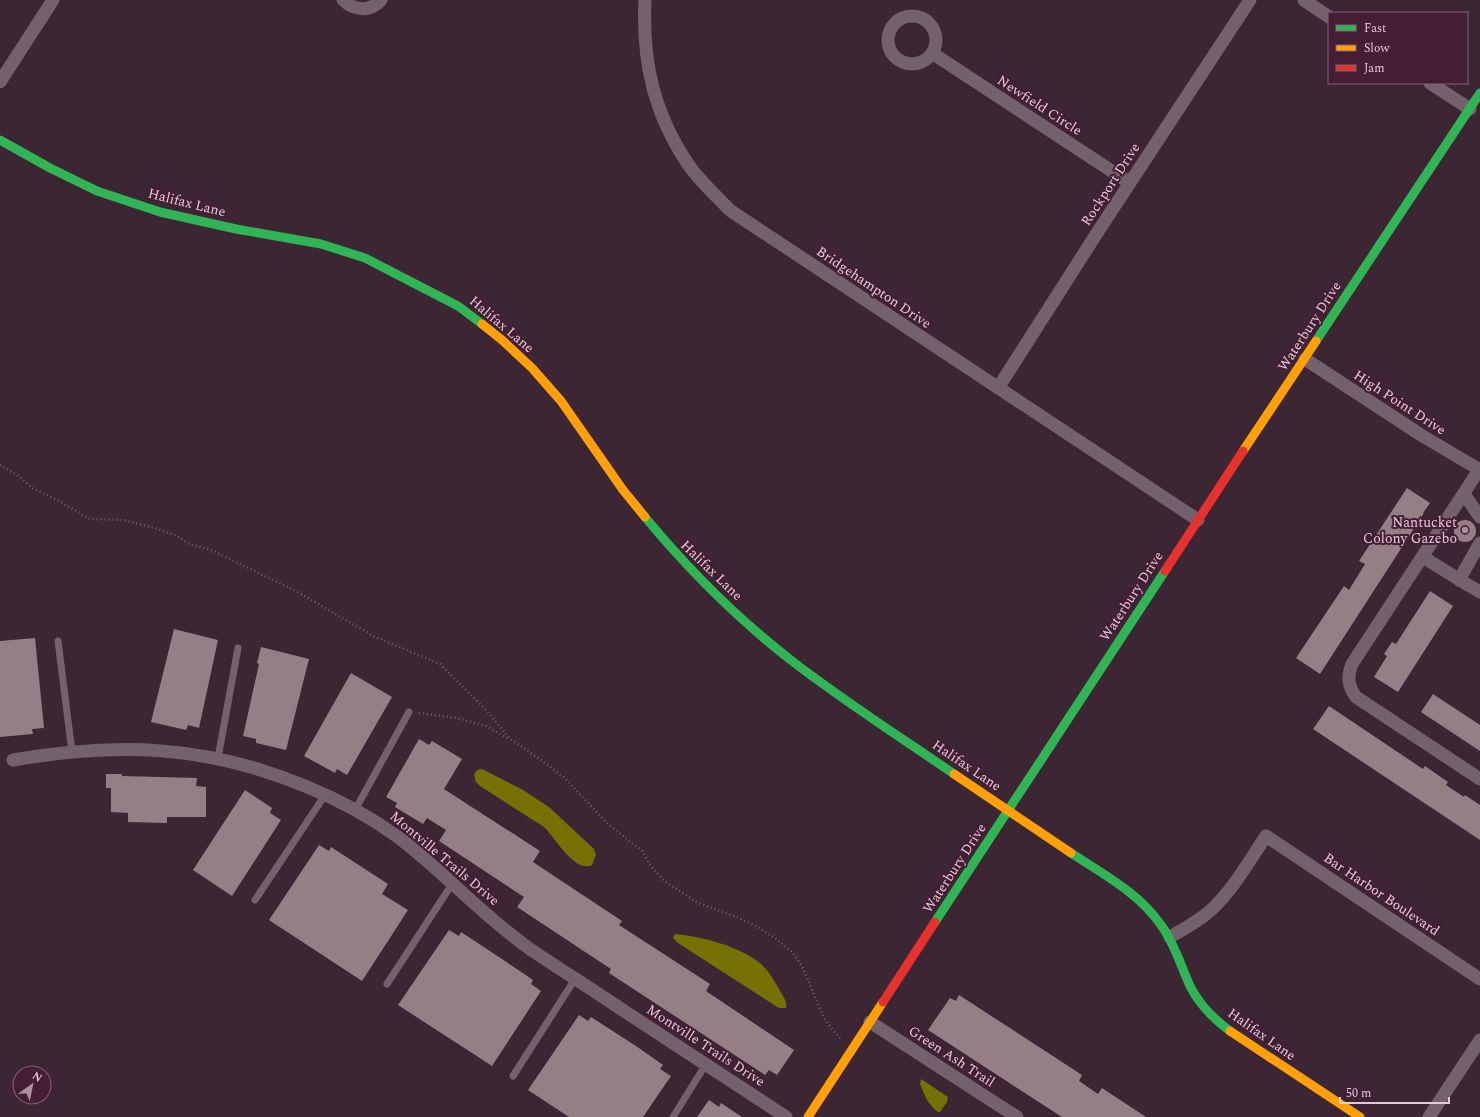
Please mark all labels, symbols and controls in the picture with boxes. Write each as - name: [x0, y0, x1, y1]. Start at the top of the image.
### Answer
- legend: [1328, 12, 1468, 84]
- text: Fast: [1364, 19, 1386, 38]
- text: Slow: [1364, 39, 1390, 58]
- text: Jam: [1364, 59, 1385, 78]
- street label: Newfield Circle: [993, 70, 1087, 141]
- street label: Rockport Drive: [1076, 138, 1145, 230]
- street label: Halifax Lane: [146, 183, 228, 222]
- street label: Bridgehampton Drive: [812, 241, 936, 334]
- street label: Waterbury Drive: [1272, 277, 1346, 375]
- street label: Halifax Lane: [465, 291, 539, 358]
- street label: High Point Drive: [1349, 365, 1450, 440]
- place label: Nantucket Colony Gazebo: [1363, 512, 1457, 549]
- marker: Nantucket Colony Gazebo: [1460, 525, 1470, 535]
- street label: Halifax Lane: [676, 535, 748, 606]
- street label: Waterbury Drive: [1094, 547, 1168, 645]
- street label: Halifax Lane: [928, 735, 1006, 796]
- street label: Montville Trails Drive: [385, 806, 504, 911]
- street label: Waterbury Drive: [917, 819, 991, 917]
- street label: Bar Harbor Boulevard: [1319, 848, 1444, 941]
- street label: Montville Trails Drive: [642, 999, 769, 1092]
- street label: Halifax Lane: [1223, 1003, 1300, 1066]
- street label: Green Ash Trail: [904, 1020, 999, 1092]
- north arrow: [12, 1065, 52, 1105]
- text: N: [29, 1067, 46, 1087]
- scale bar: [1340, 1079, 1449, 1105]
- text: 50 m: [1346, 1084, 1371, 1103]

